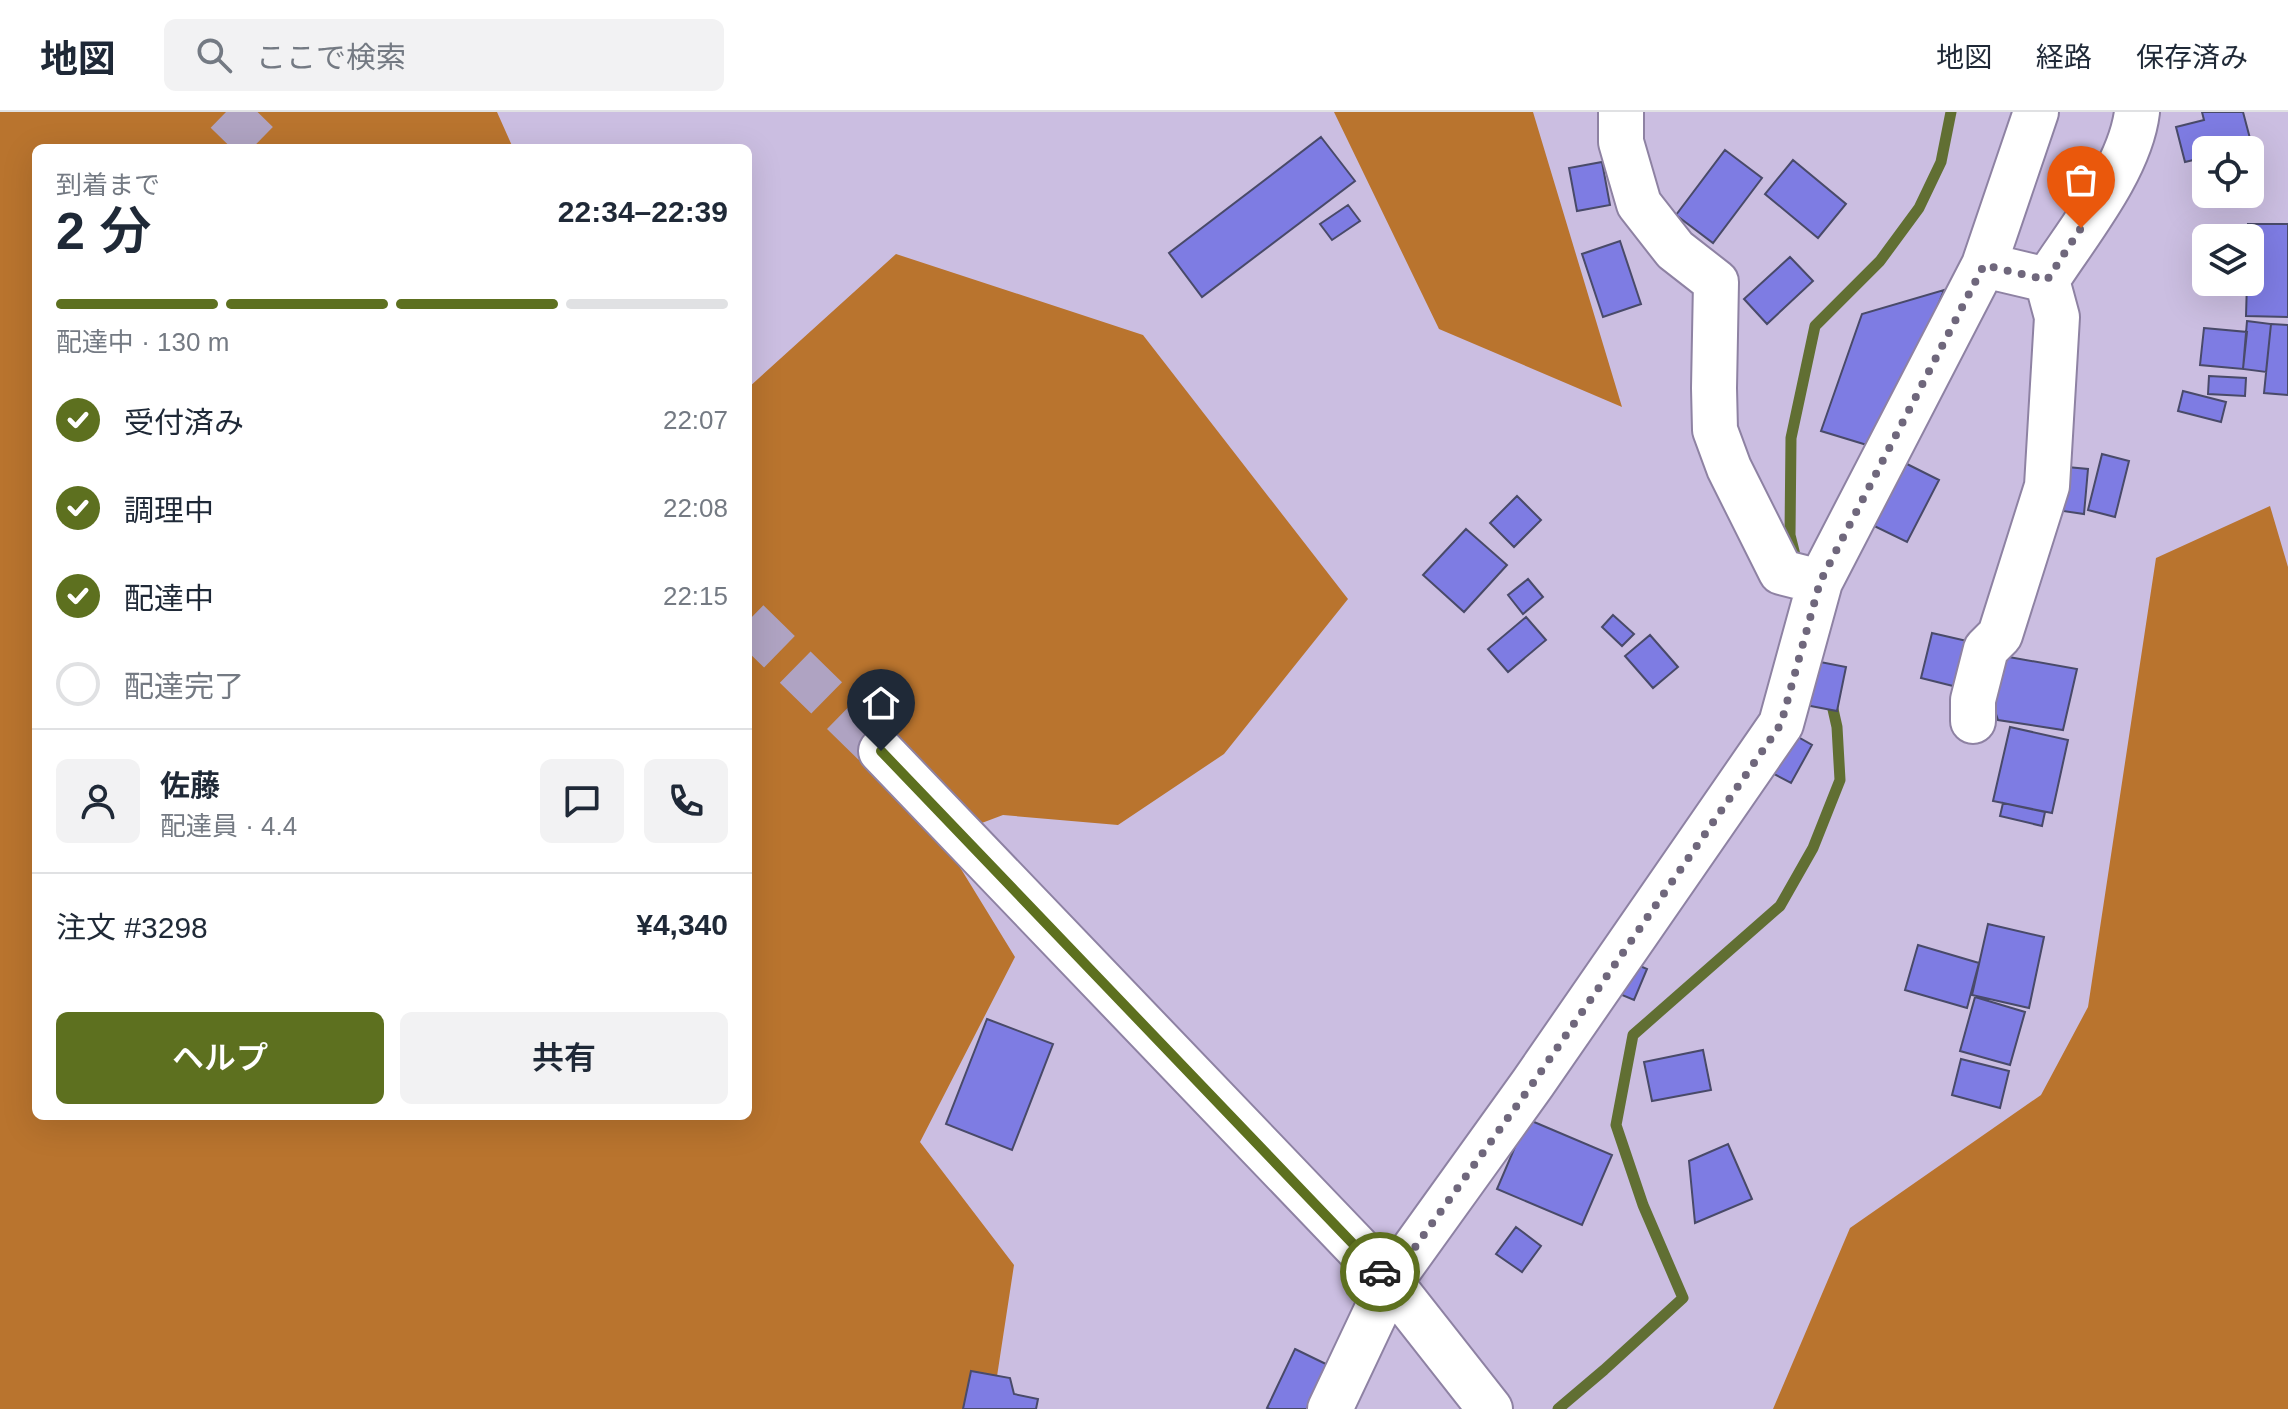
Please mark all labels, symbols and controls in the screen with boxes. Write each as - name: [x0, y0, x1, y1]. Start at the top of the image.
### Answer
- search box: [164, 19, 724, 91]
- icon: search: [192, 33, 236, 77]
- text: 地図: [40, 38, 116, 80]
- text: ここで検索: [256, 41, 406, 74]
- text: 地図: [1936, 42, 1992, 73]
- text: 経路: [2036, 42, 2092, 73]
- text: 保存済み: [2136, 42, 2248, 73]
- map controls: [2192, 136, 2264, 296]
- button: locate: [2192, 136, 2264, 208]
- pin: [2047, 146, 2115, 228]
- icon: bag: [2059, 158, 2103, 202]
- text: 到着まで: [56, 170, 160, 200]
- text: 22:34–22:39: [558, 195, 728, 228]
- text: 2 分: [56, 202, 151, 260]
- button: layers: [2192, 224, 2264, 296]
- text: 配達中 · 130 m: [56, 327, 229, 357]
- icon: check: [56, 398, 100, 442]
- text: 22:07: [663, 405, 728, 435]
- text: 受付済み: [124, 406, 244, 439]
- icon: check: [56, 486, 100, 530]
- text: 22:08: [663, 493, 728, 523]
- text: 調理中: [124, 494, 214, 527]
- icon: check: [56, 574, 100, 618]
- text: 22:15: [663, 581, 728, 611]
- text: 配達中: [124, 582, 214, 615]
- pin: [847, 669, 915, 751]
- text: 配達完了: [124, 670, 244, 703]
- icon: home: [859, 681, 903, 725]
- button: person: [56, 759, 140, 843]
- button: chat: [540, 759, 624, 843]
- button: phone: [644, 759, 728, 843]
- text: 佐藤: [160, 769, 220, 802]
- text: 配達員 · 4.4: [160, 811, 297, 841]
- text: ¥4,340: [636, 908, 728, 941]
- text: 注文 #3298: [56, 911, 208, 944]
- button: ヘルプ: [56, 1012, 384, 1104]
- button: 共有: [400, 1012, 728, 1104]
- courier: [1340, 1232, 1420, 1312]
- icon: car: [1358, 1250, 1402, 1294]

